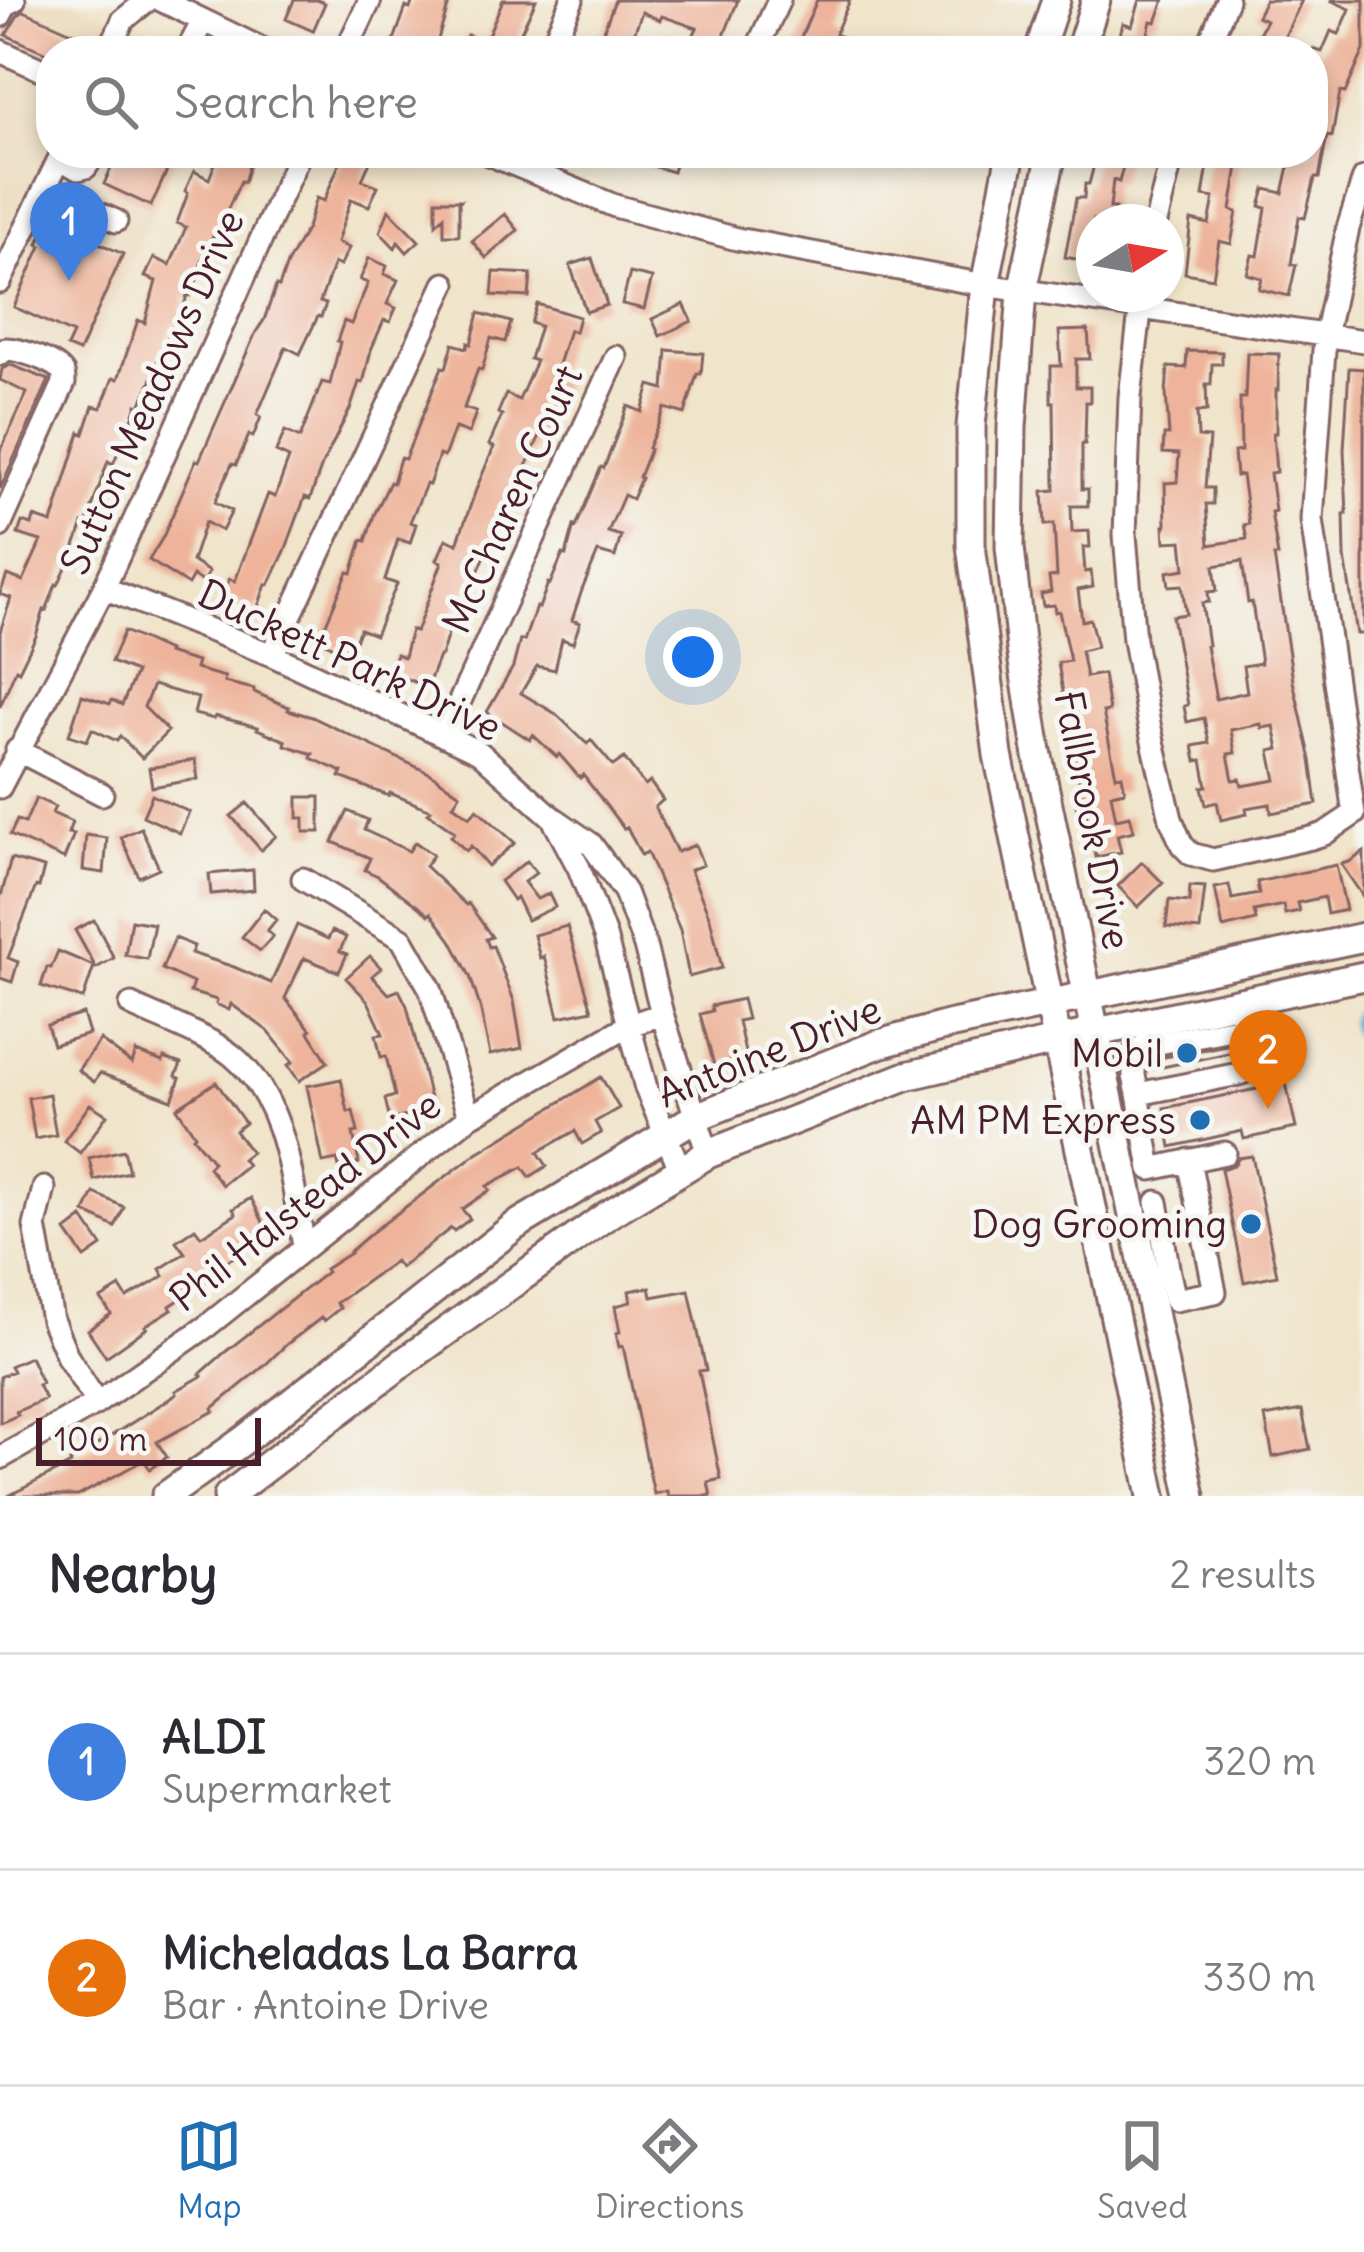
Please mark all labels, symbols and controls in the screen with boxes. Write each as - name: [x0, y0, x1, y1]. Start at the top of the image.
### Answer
- search box: [36, 36, 1328, 168]
- icon: search: [78, 69, 144, 135]
- text: Search here: [174, 74, 418, 130]
- pin: 1: [30, 182, 108, 281]
- street label: Sutton Meadows Drive: [50, 202, 255, 582]
- north arrow: [1076, 204, 1184, 312]
- street label: McCharen Court: [432, 358, 593, 641]
- street label: Duckett Park Drive: [191, 569, 509, 752]
- your location: [663, 627, 723, 687]
- street label: Fallbrook Drive: [1043, 687, 1142, 954]
- street label: Antoine Drive: [651, 985, 888, 1118]
- pin: 2: [1229, 1010, 1307, 1109]
- place label: Mobil: [1071, 1029, 1163, 1078]
- marker: Mobil: [1174, 1040, 1200, 1066]
- street label: Phil Halstead Drive: [160, 1081, 450, 1322]
- place label: AM PM Express: [910, 1096, 1176, 1145]
- marker: AM PM Express: [1187, 1107, 1213, 1133]
- place label: Dog Grooming: [972, 1200, 1227, 1249]
- marker: Dog Grooming: [1238, 1211, 1264, 1237]
- scale bar: [36, 1412, 261, 1465]
- text: 100 m: [54, 1418, 147, 1460]
- text: Nearby: [48, 1542, 217, 1606]
- text: 2 results: [1169, 1550, 1316, 1599]
- text: ALDI: [162, 1709, 266, 1765]
- text: 1: [79, 1737, 95, 1786]
- text: 320 m: [1203, 1737, 1316, 1786]
- text: Supermarket: [162, 1765, 392, 1814]
- text: Micheladas La Barra: [162, 1925, 578, 1981]
- text: 2: [76, 1953, 98, 2002]
- text: 330 m: [1203, 1953, 1316, 2002]
- text: Bar · Antoine Drive: [162, 1981, 489, 2030]
- tab: Map: [176, 2113, 242, 2227]
- tab: Directions: [595, 2113, 744, 2227]
- tab: Saved: [1097, 2113, 1188, 2227]

